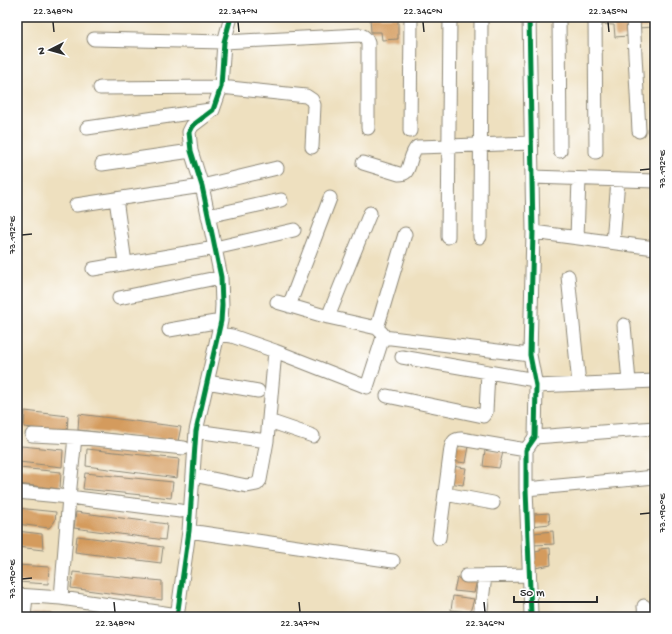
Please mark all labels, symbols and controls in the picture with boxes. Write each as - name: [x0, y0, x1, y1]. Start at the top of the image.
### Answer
- text: 22.348°N: [33, 6, 73, 18]
- text: 22.347°N: [218, 6, 258, 18]
- text: 22.346°N: [404, 6, 443, 18]
- text: 22.345°N: [588, 6, 628, 18]
- north arrow: [30, 30, 70, 70]
- text: N: [36, 47, 48, 55]
- text: 73.192°E: [657, 149, 669, 189]
- text: 73.192°E: [7, 215, 19, 255]
- text: 73.190°E: [657, 493, 669, 534]
- text: 73.190°E: [7, 559, 19, 600]
- scale bar: [514, 578, 597, 604]
- text: 50 m: [520, 587, 545, 601]
- text: 22.348°N: [95, 618, 135, 630]
- text: 22.347°N: [280, 618, 320, 630]
- text: 22.346°N: [466, 618, 505, 630]

